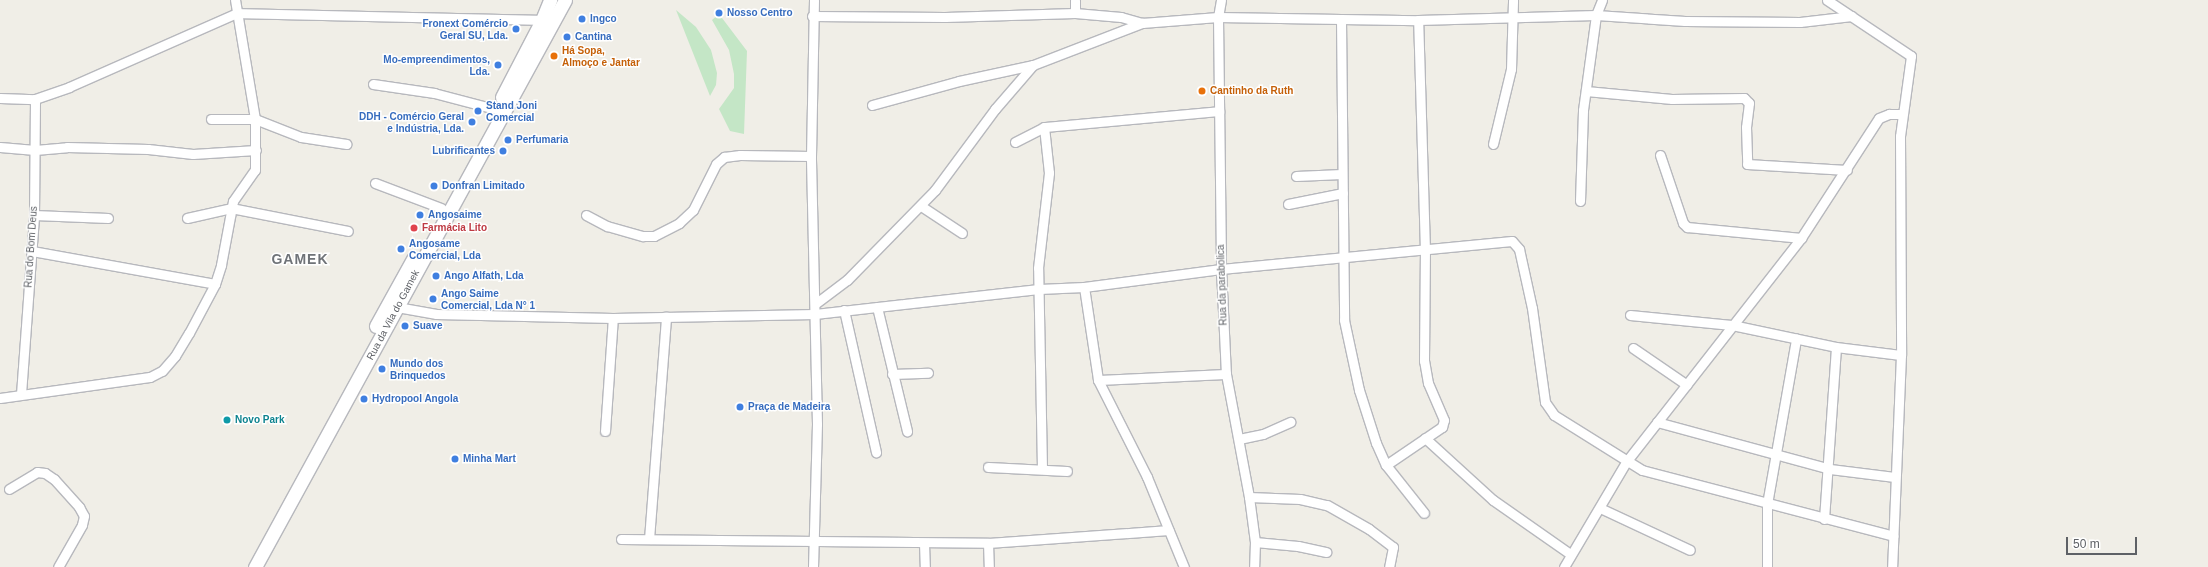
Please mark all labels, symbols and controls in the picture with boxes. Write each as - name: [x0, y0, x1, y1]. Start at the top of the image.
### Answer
- place label: Nosso Centro: [727, 7, 793, 19]
- marker: Nosso Centro: [714, 8, 724, 18]
- place label: Ingco: [590, 13, 617, 25]
- marker: Ingco: [577, 14, 587, 24]
- place label: Fronext Comércio Geral SU, Lda.: [422, 17, 508, 40]
- marker: Fronext Comércio Geral SU, Lda.: [511, 24, 521, 34]
- place label: Cantina: [575, 31, 612, 43]
- marker: Cantina: [562, 32, 572, 42]
- place label: Há Sopa, Almoço e Jantar: [562, 44, 640, 68]
- marker: Há Sopa, Almoço e Jantar: [549, 51, 559, 61]
- place label: Mo-empreendimentos, Lda.: [383, 53, 490, 76]
- marker: Mo-empreendimentos, Lda.: [493, 60, 503, 70]
- place label: Cantinho da Ruth: [1210, 85, 1293, 97]
- marker: Cantinho da Ruth: [1197, 86, 1207, 96]
- place label: Stand Joni Comercial: [486, 99, 537, 122]
- marker: Stand Joni Comercial: [473, 106, 483, 116]
- place label: DDH - Comércio Geral e Indústria, Lda.: [359, 110, 464, 134]
- marker: DDH - Comércio Geral e Indústria, Lda.: [467, 117, 477, 127]
- place label: Perfumaria: [516, 134, 568, 146]
- marker: Perfumaria: [503, 135, 513, 145]
- place label: Lubrificantes: [432, 145, 495, 157]
- marker: Lubrificantes: [498, 146, 508, 156]
- place label: Donfran Limitado: [442, 180, 525, 192]
- marker: Donfran Limitado: [429, 181, 439, 191]
- street label: Rua do Bom Deus: [22, 206, 40, 288]
- place label: Angosaime: [428, 209, 482, 221]
- marker: Angosaime: [415, 210, 425, 220]
- place label: Farmácia Lito: [422, 222, 487, 234]
- marker: Farmácia Lito: [409, 223, 419, 233]
- place label: Angosame Comercial, Lda: [409, 237, 481, 260]
- marker: Angosame Comercial, Lda: [396, 244, 406, 254]
- street label: Rua da parabolica: [1215, 244, 1229, 326]
- district label: GAMEK: [271, 251, 329, 267]
- street label: Rua da Vila do Gamek: [364, 268, 422, 362]
- place label: Ango Alfath, Lda: [444, 270, 524, 282]
- marker: Ango Alfath, Lda: [431, 271, 441, 281]
- place label: Ango Saime Comercial, Lda N° 1: [441, 287, 535, 310]
- marker: Ango Saime Comercial, Lda N° 1: [428, 294, 438, 304]
- place label: Suave: [413, 320, 442, 332]
- marker: Suave: [400, 321, 410, 331]
- place label: Mundo dos Brinquedos: [390, 357, 446, 380]
- marker: Mundo dos Brinquedos: [377, 364, 387, 374]
- place label: Hydropool Angola: [372, 393, 459, 405]
- marker: Hydropool Angola: [359, 394, 369, 404]
- place label: Praça de Madeira: [748, 401, 830, 413]
- marker: Praça de Madeira: [735, 402, 745, 412]
- place label: Novo Park: [235, 414, 284, 426]
- marker: Novo Park: [222, 415, 232, 425]
- place label: Minha Mart: [463, 453, 516, 465]
- marker: Minha Mart: [450, 454, 460, 464]
- scale bar: [2068, 529, 2139, 555]
- text: 50 m: [2073, 537, 2100, 551]

